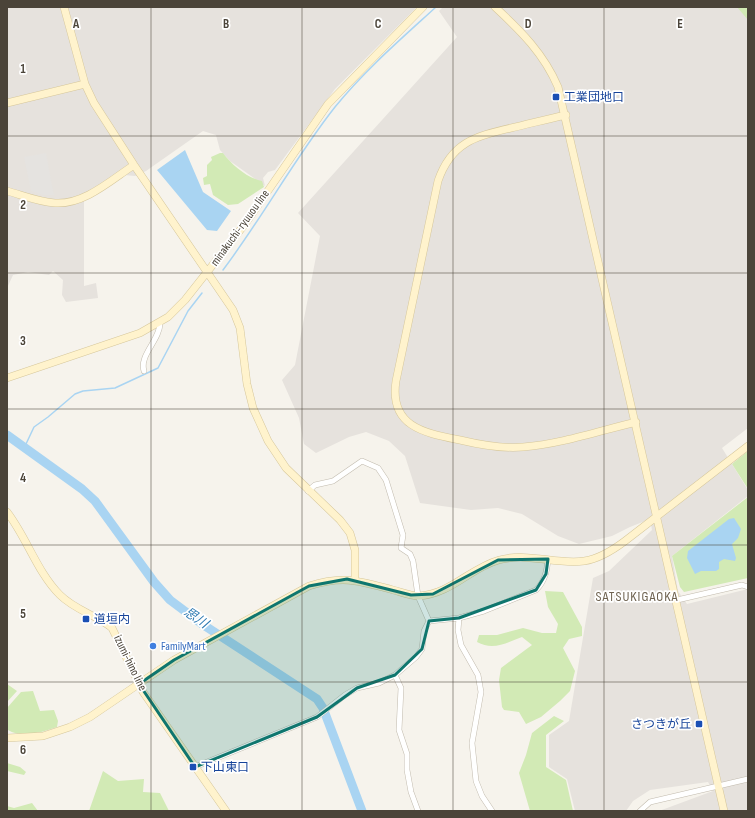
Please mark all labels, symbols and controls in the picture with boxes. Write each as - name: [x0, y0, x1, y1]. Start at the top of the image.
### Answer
- text: A: [72, 16, 80, 32]
- text: B: [223, 16, 229, 32]
- text: C: [375, 16, 382, 32]
- text: D: [525, 16, 532, 32]
- text: E: [677, 16, 683, 32]
- text: 1: [20, 61, 26, 77]
- place label: 工業団地口: [564, 90, 624, 105]
- marker: 工業団地口: [551, 92, 561, 102]
- street label: minakuchi-ryuuou line: [207, 187, 273, 269]
- text: 2: [20, 197, 26, 213]
- text: 3: [20, 333, 26, 349]
- text: 4: [20, 470, 26, 486]
- district label: SATSUKIGAOKA: [595, 588, 679, 605]
- water label: 思川: [181, 604, 213, 633]
- text: 5: [20, 606, 26, 622]
- place label: 道垣内: [94, 612, 130, 627]
- marker: 道垣内: [81, 614, 91, 624]
- street label: izumi-hino line: [110, 633, 150, 693]
- place label: FamilyMart: [161, 639, 206, 654]
- marker: FamilyMart: [148, 641, 158, 651]
- place label: さつきが丘: [631, 717, 691, 732]
- marker: さつきが丘: [694, 719, 704, 729]
- text: 6: [20, 742, 26, 758]
- place label: 下山東口: [201, 760, 249, 775]
- marker: 下山東口: [188, 762, 198, 772]

